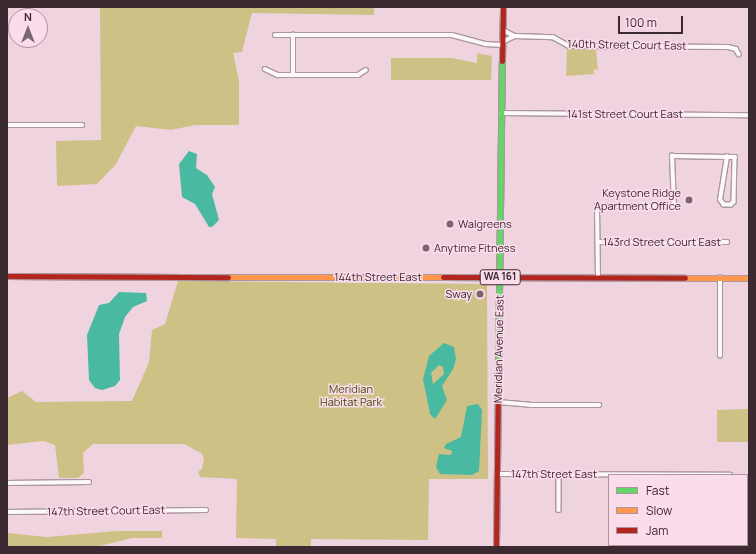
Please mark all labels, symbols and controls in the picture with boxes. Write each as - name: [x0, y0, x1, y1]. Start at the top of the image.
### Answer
- north arrow: [8, 8, 48, 48]
- scale bar: [620, 8, 685, 34]
- text: N: [24, 9, 32, 24]
- text: 100 m: [625, 14, 657, 31]
- street label: 140th Street Court East: [567, 37, 687, 53]
- street label: 141st Street Court East: [567, 107, 683, 121]
- place label: Keystone Ridge Apartment Office: [594, 187, 681, 213]
- marker: Keystone Ridge Apartment Office: [684, 195, 694, 205]
- place label: Walgreens: [458, 217, 512, 231]
- marker: Walgreens: [445, 219, 455, 229]
- street label: 143rd Street Court East: [603, 235, 721, 249]
- place label: Anytime Fitness: [434, 241, 515, 255]
- marker: Anytime Fitness: [421, 243, 431, 253]
- road number: WA 161: [479, 269, 521, 285]
- street label: 144th Street East: [334, 270, 422, 284]
- place label: Sway: [446, 287, 472, 301]
- marker: Sway: [475, 289, 485, 299]
- street label: Meridian Avenue East: [491, 295, 507, 403]
- park label: Meridian Habitat Park: [320, 383, 382, 409]
- street label: 147th Street East: [511, 467, 597, 481]
- legend: [608, 474, 748, 546]
- text: Fast: [646, 482, 670, 499]
- text: Slow: [646, 502, 672, 519]
- street label: 147th Street Court East: [47, 503, 165, 519]
- text: Jam: [646, 522, 668, 539]

